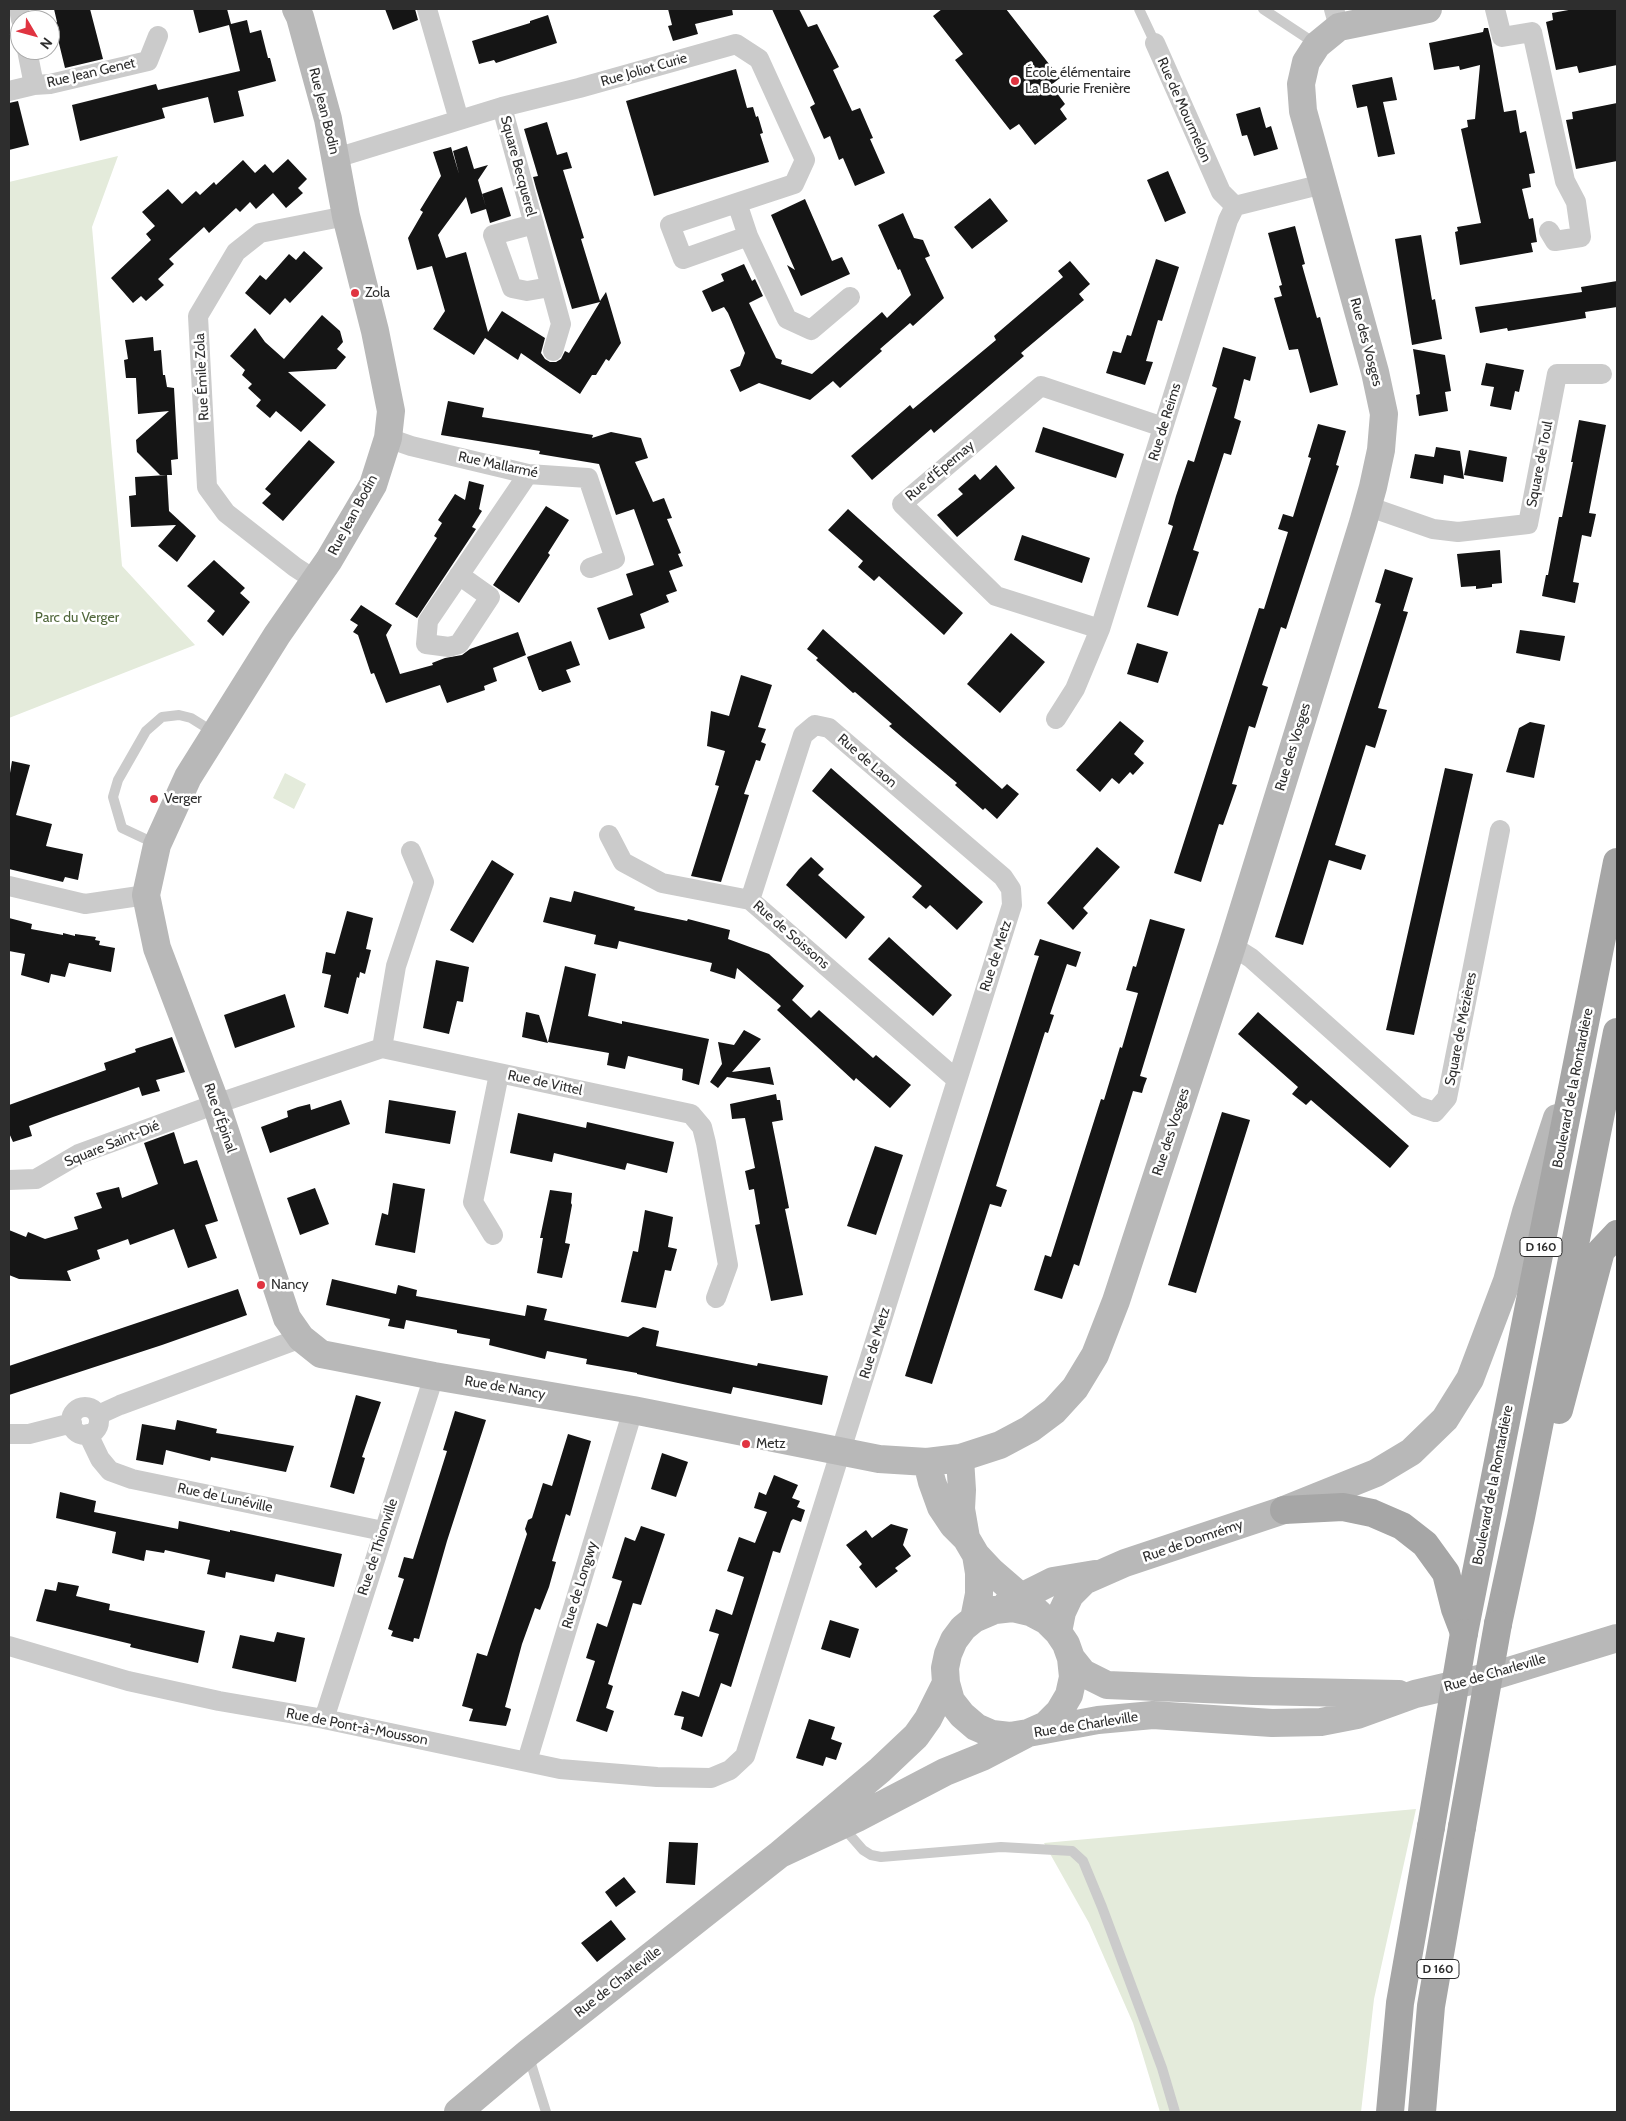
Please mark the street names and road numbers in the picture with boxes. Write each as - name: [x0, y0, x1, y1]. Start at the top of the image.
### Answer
- street label: Rue Joliot Curie: [599, 50, 689, 90]
- street label: Rue Jean Genet: [45, 55, 137, 91]
- street label: Rue de Mourmelon: [1153, 55, 1215, 165]
- street label: Rue Jean Bodin: [305, 66, 343, 156]
- street label: Square Becquerel: [497, 114, 539, 218]
- street label: Rue des Vosges: [1346, 296, 1386, 388]
- street label: Rue Émile Zola: [191, 333, 213, 421]
- street label: Rue de Reims: [1145, 381, 1185, 463]
- street label: Square de Toul: [1523, 420, 1557, 508]
- street label: Rue d’Épernay: [902, 437, 978, 505]
- street label: Rue Mallarmé: [457, 448, 539, 482]
- street label: Rue Jean Bodin: [325, 472, 381, 558]
- street label: Rue des Vosges: [1272, 701, 1314, 793]
- street label: Rue de Laon: [834, 731, 900, 791]
- street label: Rue de Soissons: [749, 897, 833, 973]
- street label: Rue de Metz: [977, 918, 1015, 994]
- street label: Square de Mézières: [1442, 971, 1480, 1087]
- street label: Boulevard de la Rontardière: [1549, 1007, 1597, 1169]
- street label: Rue de Vittel: [506, 1067, 584, 1099]
- street label: Rue d’Épinal: [200, 1081, 240, 1155]
- street label: Rue des Vosges: [1149, 1086, 1193, 1178]
- street label: Square Saint-Dié: [62, 1117, 162, 1171]
- road number: D 160: [1520, 1238, 1562, 1256]
- street label: Rue de Metz: [856, 1305, 894, 1381]
- street label: Rue de Nancy: [463, 1373, 547, 1403]
- street label: Boulevard de la Rontardière: [1469, 1404, 1517, 1566]
- street label: Rue de Lunéville: [176, 1480, 274, 1516]
- street label: Rue de Thionville: [354, 1496, 402, 1598]
- street label: Rue de Domrémy: [1141, 1516, 1245, 1566]
- street label: Rue de Longwy: [559, 1539, 601, 1631]
- street label: Rue de Charleville: [1442, 1650, 1548, 1696]
- street label: Rue de Pont-à-Mousson: [285, 1705, 429, 1749]
- street label: Rue de Charleville: [1033, 1708, 1139, 1742]
- street label: Rue de Charleville: [571, 1943, 665, 2021]
- road number: D 160: [1417, 1960, 1459, 1978]

